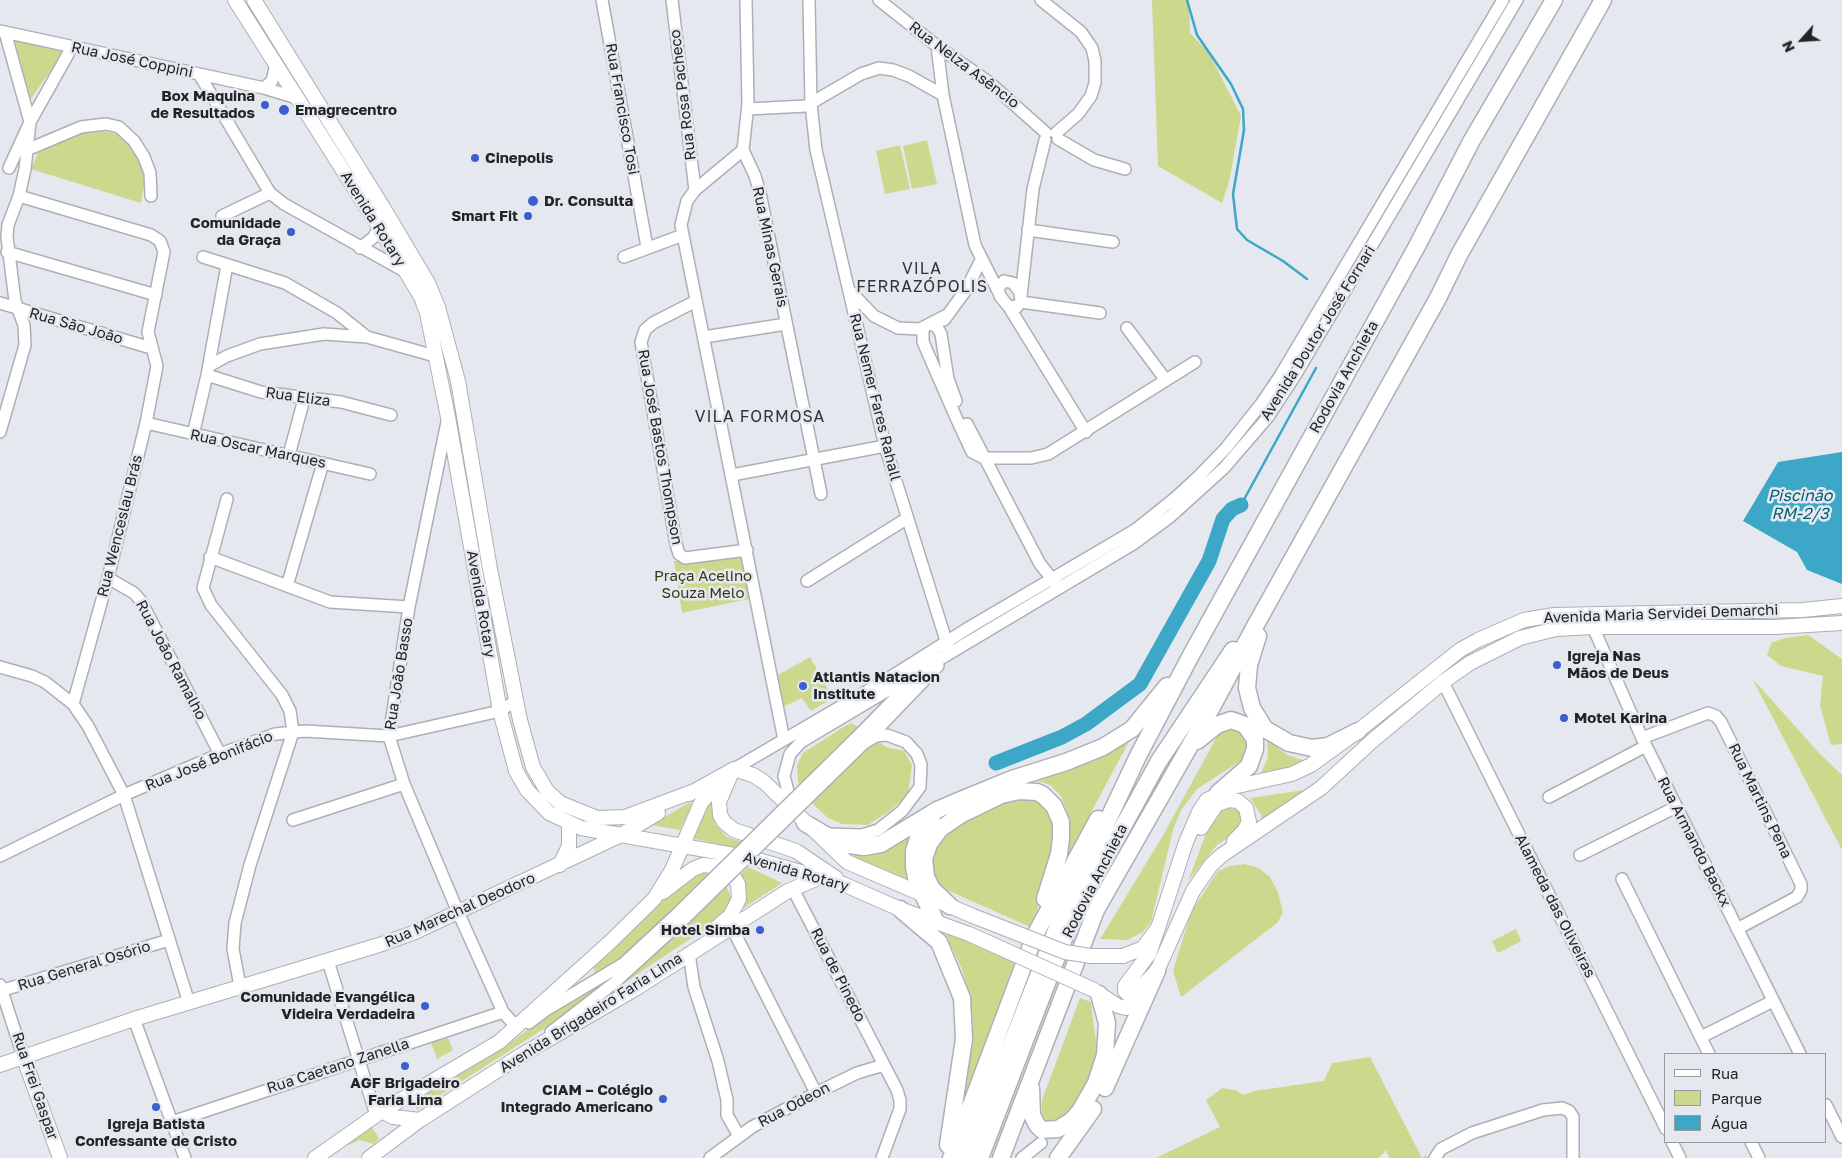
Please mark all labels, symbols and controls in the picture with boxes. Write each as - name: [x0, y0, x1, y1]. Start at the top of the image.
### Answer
- north arrow: [1777, 15, 1827, 65]
- street label: Rua Nelza Asêncio: [905, 18, 1023, 112]
- street label: Rua Rosa Pacheco: [666, 28, 700, 162]
- street label: Rua José Coppini: [70, 38, 194, 82]
- text: N: [1778, 38, 1798, 55]
- street label: Rua Francisco Tosi: [602, 42, 642, 176]
- place label: Box Maquina de Resultados: [151, 87, 255, 122]
- marker: Box Maquina de Resultados: [259, 99, 271, 111]
- place label: Emagrecentro: [295, 101, 397, 119]
- marker: Emagrecentro: [277, 103, 291, 117]
- place label: Cinepolis: [485, 149, 553, 167]
- marker: Cinepolis: [469, 152, 481, 164]
- street label: Avenida Rotary: [337, 168, 409, 270]
- street label: Rua Minas Gerais: [748, 185, 792, 309]
- place label: Dr. Consulta: [544, 192, 633, 210]
- marker: Dr. Consulta: [526, 194, 540, 208]
- place label: Smart Fit: [451, 207, 518, 225]
- marker: Smart Fit: [522, 210, 534, 222]
- place label: Comunidade da Graça: [190, 214, 281, 249]
- marker: Comunidade da Graça: [285, 226, 297, 238]
- street label: Avenida Doutor José Fornari: [1257, 242, 1379, 424]
- district label: VILA FERRAZÓPOLIS: [855, 259, 989, 297]
- street label: Rua São João: [27, 304, 125, 348]
- street label: Rua Nemer Fares Rahall: [845, 311, 905, 483]
- street label: Rodovia Anchieta: [1306, 318, 1382, 436]
- street label: Rua José Bastos Thompson: [634, 348, 686, 546]
- street label: Rua Eliza: [264, 384, 332, 410]
- district label: VILA FORMOSA: [693, 407, 827, 427]
- street label: Rua Oscar Marques: [188, 426, 328, 472]
- street label: Rua Wenceslau Brás: [94, 453, 146, 599]
- water label: Piscinão RM-2/3: [1768, 486, 1832, 524]
- street label: Avenida Rotary: [463, 549, 499, 659]
- park label: Praça Acelino Souza Melo: [654, 567, 752, 602]
- street label: Rua João Ramalho: [132, 597, 210, 723]
- street label: Avenida Maria Servidei Demarchi: [1543, 601, 1779, 627]
- street label: Rua João Basso: [381, 617, 417, 731]
- place label: Igreja Nas Mãos de Deus: [1567, 647, 1669, 682]
- marker: Igreja Nas Mãos de Deus: [1551, 659, 1563, 671]
- place label: Atlantis Natacion Institute: [813, 668, 940, 703]
- marker: Atlantis Natacion Institute: [797, 680, 809, 692]
- place label: Motel Karina: [1574, 709, 1667, 727]
- marker: Motel Karina: [1558, 712, 1570, 724]
- street label: Rua José Bonifácio: [143, 727, 275, 795]
- street label: Rua Martins Pena: [1724, 741, 1796, 861]
- street label: Rua Armando Backx: [1653, 774, 1735, 910]
- street label: Rodovia Anchieta: [1058, 821, 1132, 941]
- street label: Alameda das Oliveiras: [1511, 831, 1599, 981]
- street label: Avenida Rotary: [741, 848, 851, 896]
- street label: Rua Marechal Deodoro: [382, 869, 538, 951]
- place label: Hotel Simba: [661, 921, 750, 939]
- marker: Hotel Simba: [754, 924, 766, 936]
- street label: Rua de Pinedo: [807, 925, 869, 1025]
- street label: Rua General Osório: [15, 937, 153, 995]
- street label: Avenida Brigadeiro Faria Lima: [496, 949, 686, 1077]
- place label: Comunidade Evangélica Videira Verdadeira: [240, 988, 415, 1023]
- marker: Comunidade Evangélica Videira Verdadeira: [419, 1000, 431, 1012]
- street label: Rua Frei Gaspar: [8, 1030, 62, 1142]
- street label: Rua Caetano Zanella: [265, 1034, 411, 1098]
- legend: [1664, 1053, 1827, 1143]
- marker: AGF Brigadeiro Faria Lima: [399, 1060, 411, 1072]
- text: Rua: [1711, 1064, 1738, 1082]
- place label: AGF Brigadeiro Faria Lima: [350, 1074, 460, 1109]
- street label: Rua Odeon: [755, 1079, 833, 1131]
- place label: CIAM – Colégio Integrado Americano: [500, 1081, 653, 1116]
- text: Parque: [1711, 1089, 1762, 1107]
- marker: CIAM – Colégio Integrado Americano: [657, 1093, 669, 1105]
- marker: Igreja Batista Confessante de Cristo: [150, 1101, 162, 1113]
- text: Água: [1711, 1114, 1748, 1132]
- place label: Igreja Batista Confessante de Cristo: [75, 1115, 237, 1150]

